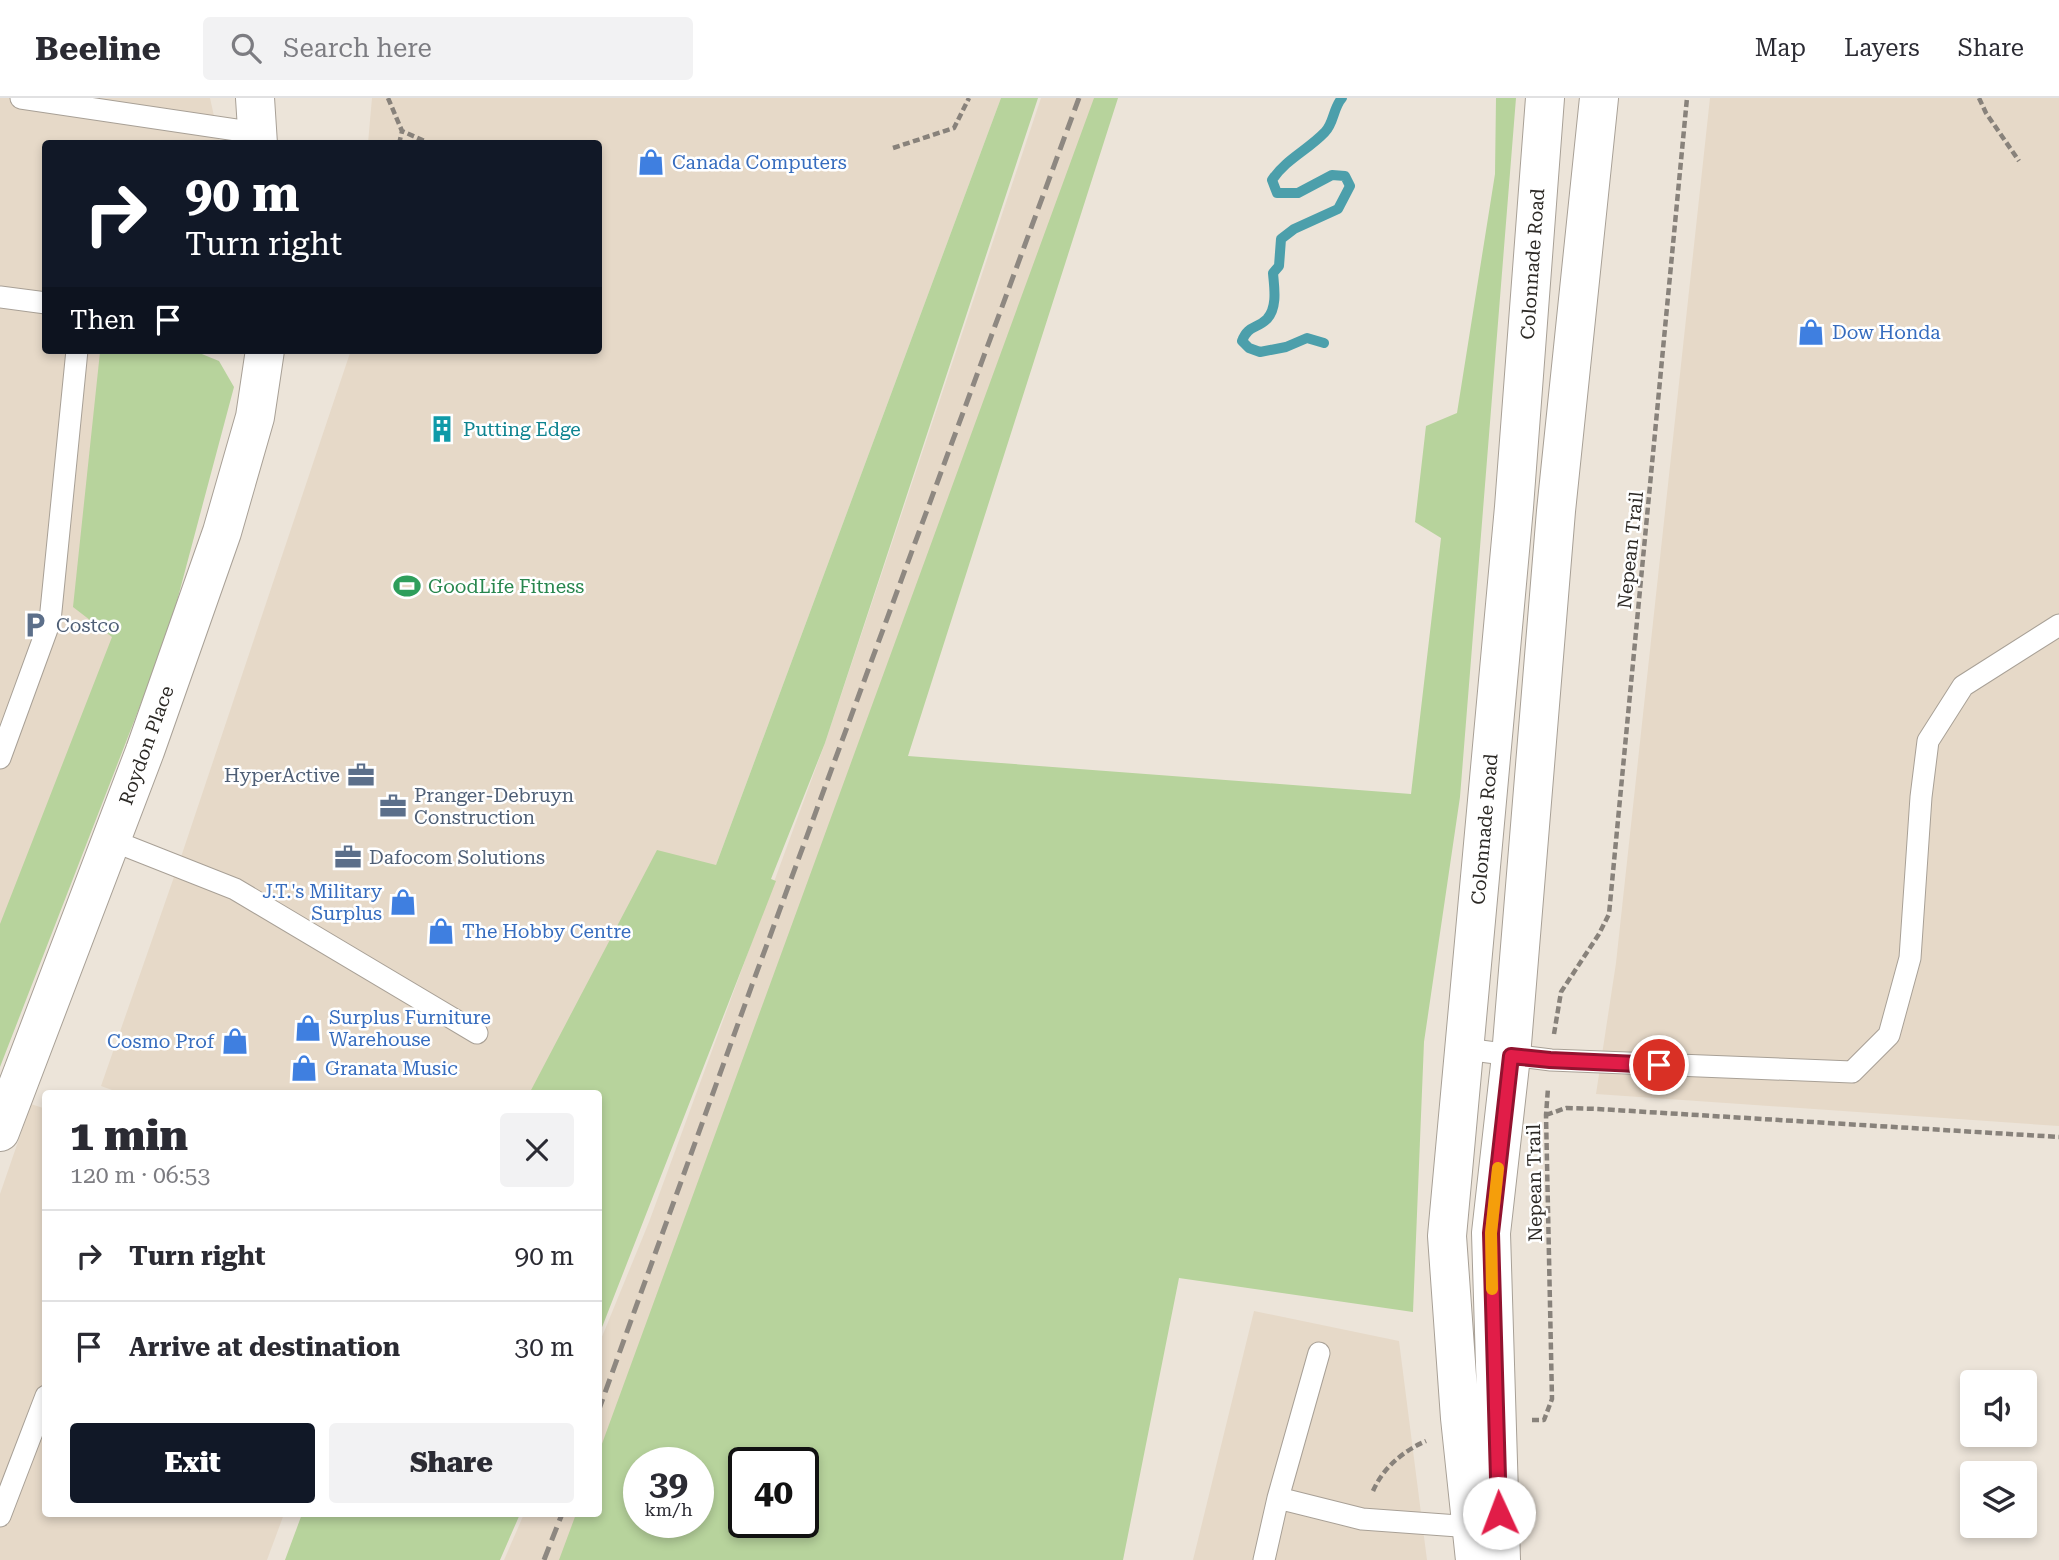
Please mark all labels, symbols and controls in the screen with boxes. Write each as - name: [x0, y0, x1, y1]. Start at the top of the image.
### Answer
- search box: [203, 17, 693, 80]
- text: Beeline: [35, 29, 161, 68]
- icon: search: [227, 29, 265, 67]
- text: Search here: [283, 33, 432, 63]
- text: Map: [1755, 34, 1806, 62]
- text: Layers: [1844, 34, 1920, 62]
- text: Share: [1958, 34, 2024, 62]
- shop icon: Canada Computers: [636, 147, 666, 177]
- place label: Canada Computers: [672, 151, 847, 174]
- text: 90 m: [185, 166, 300, 223]
- icon: right: [70, 168, 161, 259]
- street label: Colonnade Road: [1516, 188, 1549, 340]
- text: Turn right: [185, 225, 342, 263]
- icon: arrive: [149, 301, 187, 339]
- text: Then: [70, 305, 135, 335]
- shop icon: Dow Honda: [1796, 317, 1826, 347]
- place label: Dow Honda: [1832, 321, 1941, 344]
- building icon: Putting Edge: [427, 414, 457, 444]
- place label: Putting Edge: [463, 418, 581, 441]
- street label: Nepean Trail: [1613, 490, 1648, 610]
- sports icon: GoodLife Fitness: [392, 571, 422, 601]
- place label: GoodLife Fitness: [428, 575, 584, 598]
- parking icon: Costco: [20, 610, 50, 640]
- place label: Costco: [56, 614, 120, 637]
- street label: Roydon Place: [114, 682, 179, 808]
- street label: Colonnade Road: [1466, 753, 1503, 906]
- office icon: HyperActive: [346, 760, 376, 790]
- place label: HyperActive: [224, 764, 340, 787]
- place label: Pranger-Debruyn Construction: [414, 784, 574, 829]
- office icon: Pranger-Debruyn Construction: [378, 791, 408, 821]
- office icon: Dafocom Solutions: [333, 842, 363, 872]
- place label: Dafocom Solutions: [369, 846, 545, 869]
- place label: J.T.'s Military Surplus: [262, 880, 383, 925]
- shop icon: J.T.'s Military Surplus: [388, 887, 418, 917]
- shop icon: The Hobby Centre: [426, 916, 456, 946]
- place label: The Hobby Centre: [462, 920, 631, 943]
- place label: Surplus Furniture Warehouse: [329, 1006, 491, 1051]
- shop icon: Surplus Furniture Warehouse: [293, 1013, 323, 1043]
- shop icon: Cosmo Prof: [220, 1026, 250, 1056]
- place label: Cosmo Prof: [107, 1030, 215, 1053]
- pin: [1629, 1035, 1689, 1095]
- icon: arrive: [1640, 1046, 1678, 1084]
- shop icon: Granata Music: [289, 1053, 319, 1083]
- place label: Granata Music: [325, 1057, 458, 1080]
- text: 1 min: [70, 1111, 188, 1160]
- button: close: [500, 1113, 574, 1187]
- street label: Nepean Trail: [1522, 1124, 1547, 1242]
- text: 120 m · 06:53: [70, 1162, 210, 1189]
- icon: right: [70, 1237, 108, 1275]
- text: Turn right: [129, 1241, 265, 1271]
- text: 90 m: [515, 1241, 574, 1271]
- icon: arrive: [70, 1328, 108, 1366]
- text: Arrive at destination: [129, 1332, 400, 1362]
- text: 30 m: [515, 1332, 574, 1362]
- map controls: [1960, 1370, 2037, 1538]
- button: sound: [1960, 1370, 2037, 1447]
- button: Exit: [70, 1423, 315, 1503]
- button: Share: [329, 1423, 574, 1503]
- speed limit sign: 40: [728, 1447, 819, 1538]
- button: layers: [1960, 1461, 2037, 1538]
- text: 39: [649, 1463, 688, 1504]
- position arrow: [1462, 1476, 1536, 1550]
- text: km/h: [644, 1499, 693, 1520]

